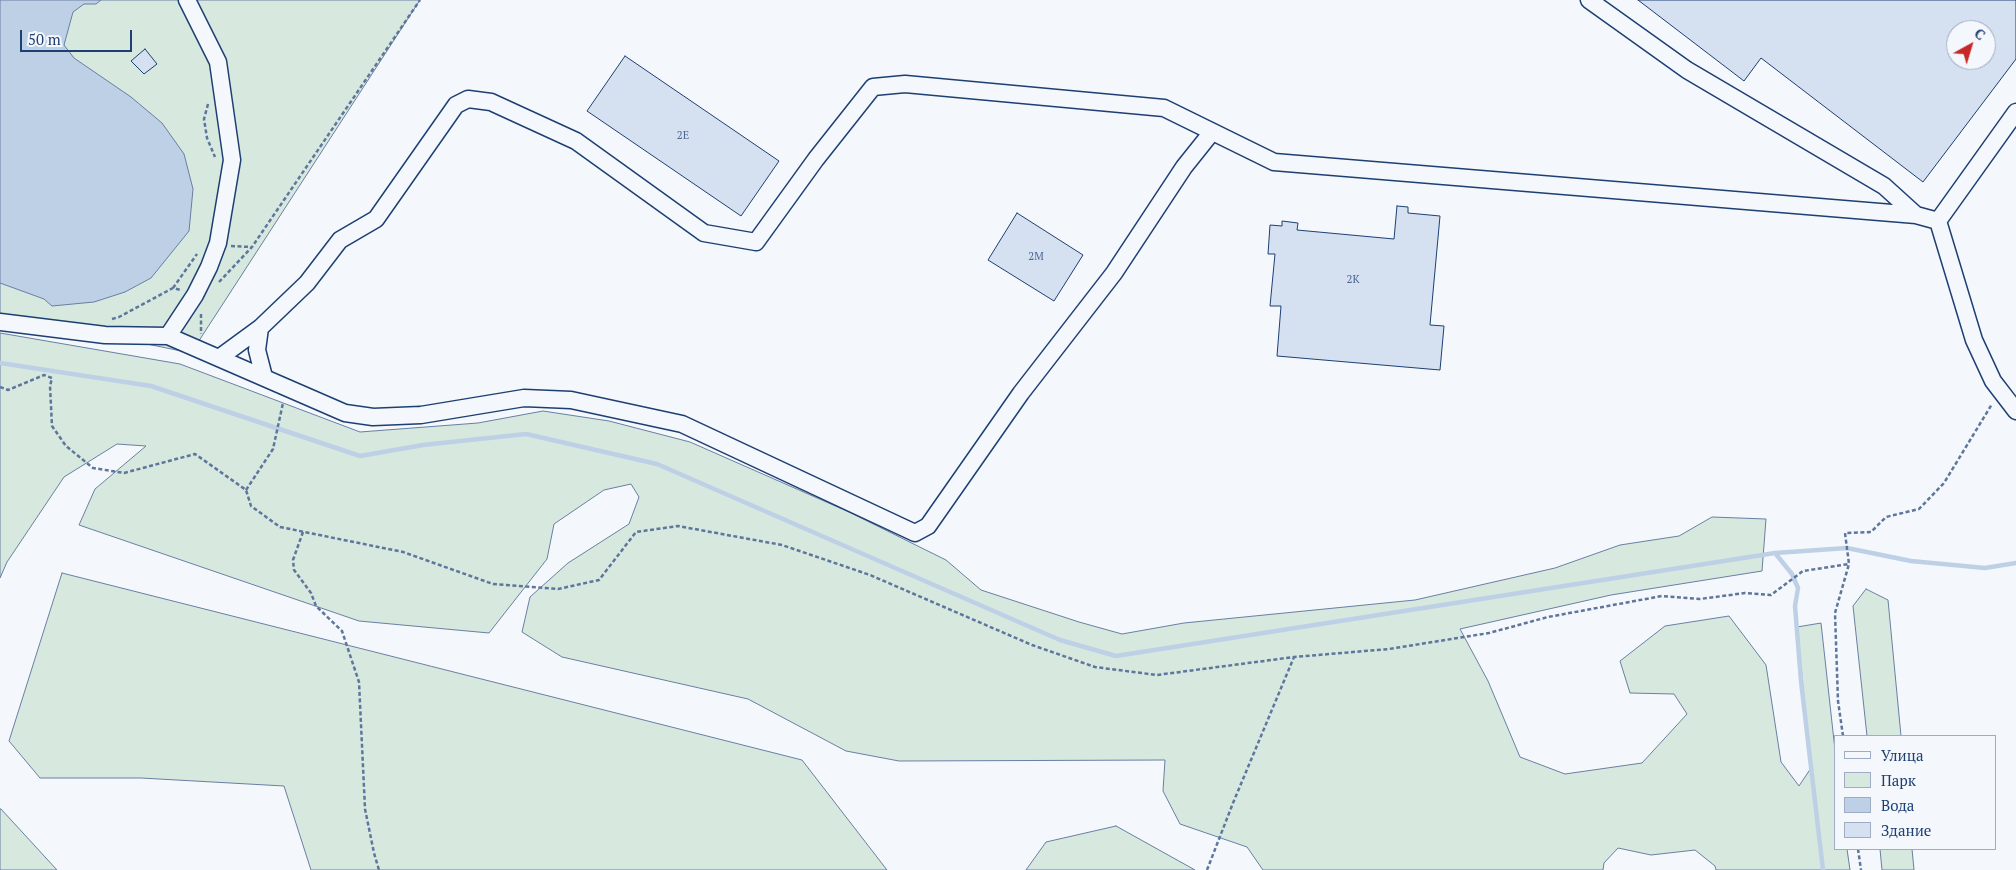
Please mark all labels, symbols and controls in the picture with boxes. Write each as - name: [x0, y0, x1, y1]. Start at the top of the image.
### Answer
- scale bar: [22, 20, 135, 52]
- north arrow: [1946, 20, 1996, 70]
- text: С: [1971, 23, 1990, 44]
- text: 50 m: [28, 29, 61, 49]
- house number: 2Е: [677, 129, 689, 143]
- house number: 2М: [1028, 250, 1044, 264]
- house number: 2К: [1347, 273, 1359, 287]
- legend: [1834, 735, 1996, 850]
- text: Улица: [1881, 745, 1924, 765]
- text: Парк: [1881, 770, 1916, 790]
- text: Вода: [1881, 795, 1914, 815]
- text: Здание: [1881, 820, 1931, 840]

